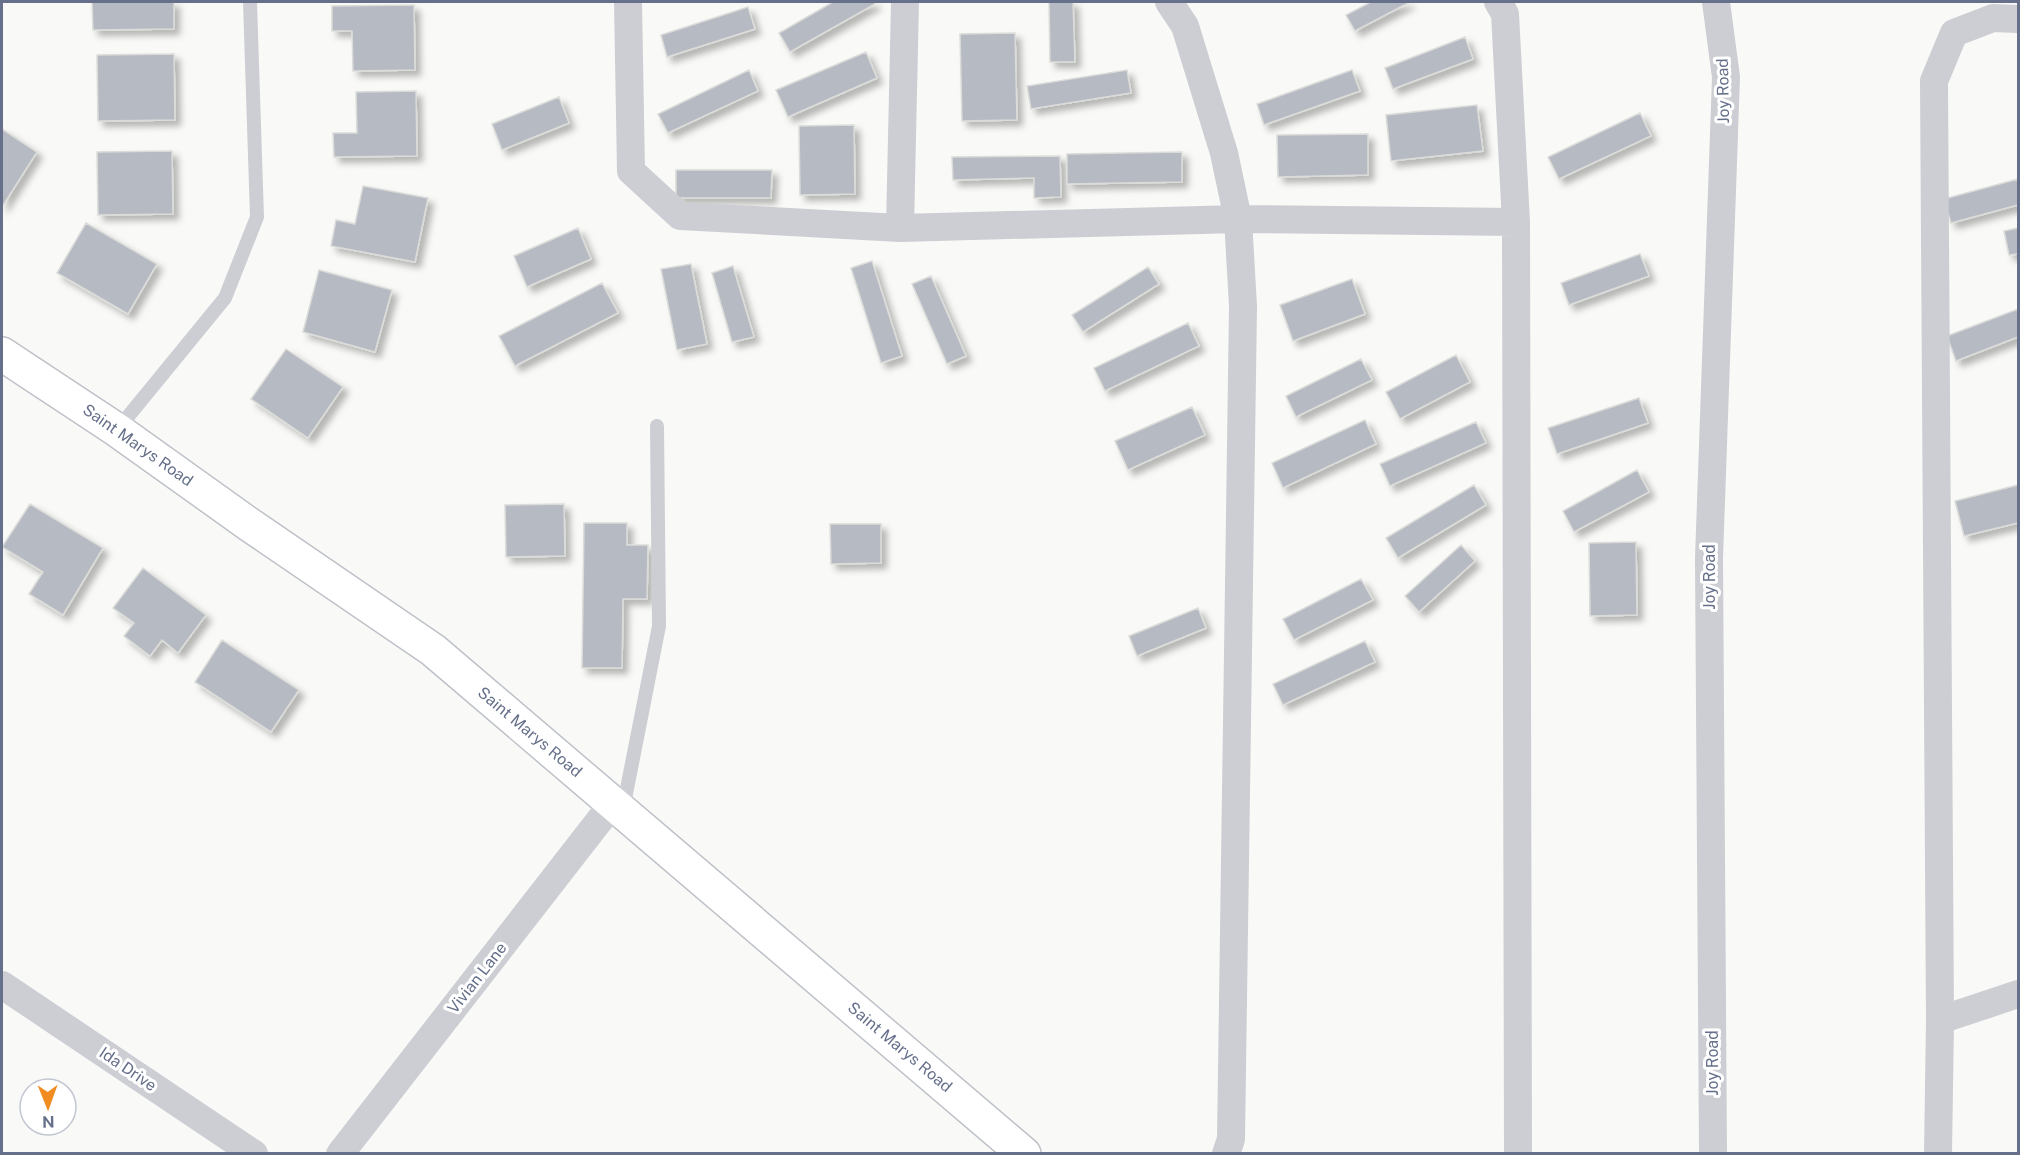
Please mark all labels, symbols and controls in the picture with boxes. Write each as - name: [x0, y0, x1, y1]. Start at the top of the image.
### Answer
- street label: Joy Road: [1713, 58, 1733, 124]
- street label: Saint Marys Road: [79, 400, 197, 490]
- street label: Joy Road: [1700, 544, 1719, 610]
- street label: Saint Marys Road: [474, 683, 586, 781]
- street label: Vivian Lane: [443, 939, 511, 1017]
- street label: Saint Marys Road: [844, 998, 956, 1096]
- street label: Joy Road: [1703, 1030, 1722, 1096]
- street label: Ida Drive: [96, 1043, 160, 1095]
- north arrow: [18, 1077, 78, 1137]
- text: N: [42, 1112, 55, 1131]

